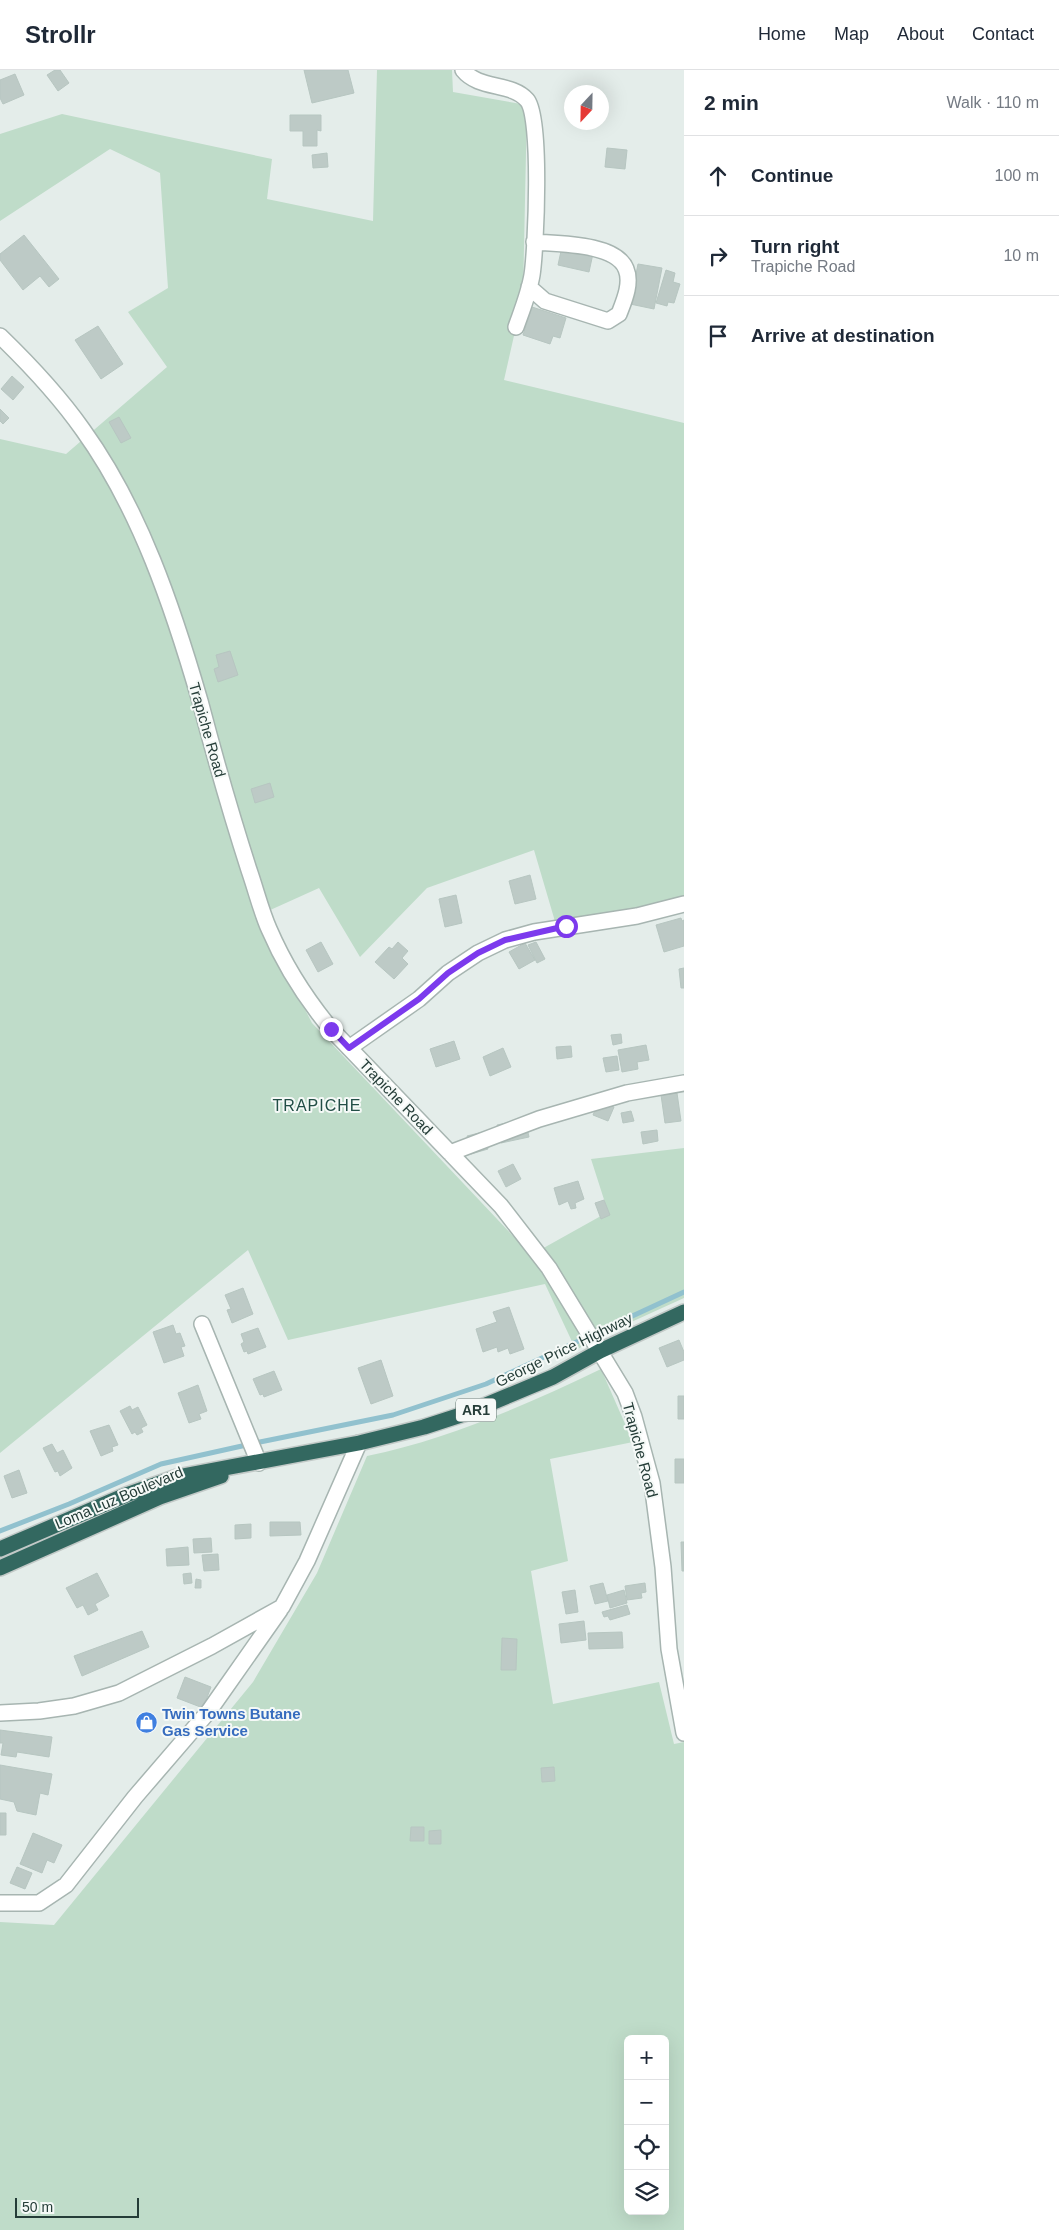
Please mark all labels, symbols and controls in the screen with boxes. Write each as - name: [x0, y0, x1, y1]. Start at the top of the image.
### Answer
- text: Strollr: [25, 21, 96, 48]
- text: Home: [758, 24, 806, 44]
- text: Map: [834, 24, 869, 44]
- text: About: [897, 24, 944, 44]
- text: Contact: [972, 24, 1034, 44]
- north arrow: [564, 85, 609, 130]
- text: 2 min: [704, 91, 759, 114]
- text: Walk · 110 m: [947, 94, 1039, 111]
- icon: ahead: [704, 162, 732, 190]
- text: Continue: [751, 165, 833, 186]
- text: 100 m: [995, 167, 1039, 184]
- text: Turn right: [751, 236, 839, 257]
- icon: right: [704, 242, 732, 270]
- text: 10 m: [1003, 247, 1039, 264]
- text: Trapiche Road: [751, 258, 855, 275]
- icon: arrive: [704, 322, 732, 350]
- text: Arrive at destination: [751, 325, 935, 346]
- street label: Trapiche Road: [186, 680, 229, 779]
- route start: [555, 915, 578, 938]
- route end: [320, 1018, 343, 1041]
- street label: Trapiche Road: [356, 1056, 436, 1138]
- district label: TRAPICHE: [273, 1097, 361, 1114]
- street label: George Price Highway: [493, 1309, 635, 1390]
- road number: AR1: [456, 1398, 496, 1422]
- street label: Trapiche Road: [620, 1400, 661, 1499]
- street label: Loma Luz Boulevard: [52, 1463, 185, 1532]
- place label: Twin Towns Butane Gas Service: [162, 1705, 301, 1739]
- shop icon: Twin Towns Butane Gas Service: [134, 1711, 158, 1735]
- map controls: [624, 2035, 669, 2215]
- button: +: [624, 2035, 669, 2080]
- button: −: [624, 2080, 669, 2125]
- button: locate: [624, 2125, 669, 2170]
- button: layers: [624, 2170, 669, 2215]
- scale bar: [15, 2195, 139, 2218]
- text: 50 m: [22, 2199, 53, 2215]

